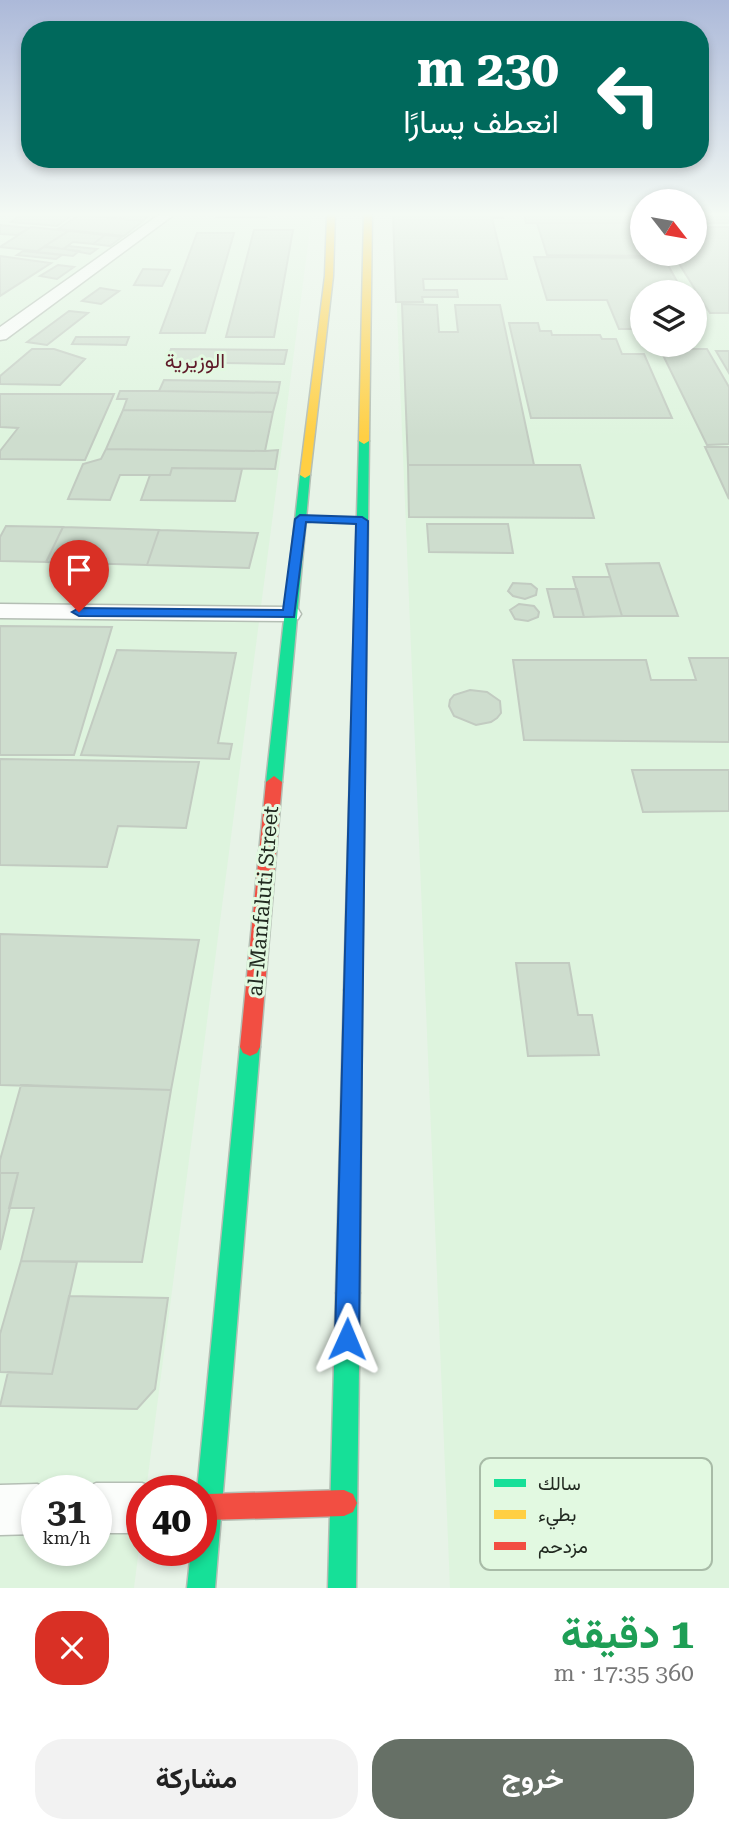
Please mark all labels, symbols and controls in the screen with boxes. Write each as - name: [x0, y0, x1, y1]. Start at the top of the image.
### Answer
- text: 230 m: [417, 41, 559, 98]
- icon: left: [583, 49, 674, 140]
- text: انعطف يسارًا: [403, 103, 559, 141]
- north arrow: [630, 189, 707, 266]
- map controls: [630, 189, 707, 357]
- button: layers: [630, 280, 707, 357]
- district label: الوزيرية: [165, 349, 225, 374]
- pin: [49, 540, 109, 612]
- icon: arrive: [60, 551, 98, 589]
- street label: al-Manfaluti Street: [243, 805, 283, 997]
- position arrow: [310, 1302, 384, 1376]
- legend: [480, 1458, 712, 1570]
- text: سالك: [538, 1472, 581, 1495]
- speed limit sign: 40: [126, 1475, 217, 1566]
- text: 31: [47, 1491, 86, 1532]
- text: بطيء: [538, 1503, 576, 1530]
- text: km/h: [42, 1527, 91, 1548]
- text: مزدحم: [538, 1535, 588, 1559]
- text: 1 دقيقة: [561, 1609, 694, 1658]
- button: close: [35, 1611, 109, 1685]
- text: 360 m · 17:35: [554, 1660, 694, 1687]
- button: مشاركة: [35, 1739, 358, 1819]
- button: خروج: [372, 1739, 694, 1819]

